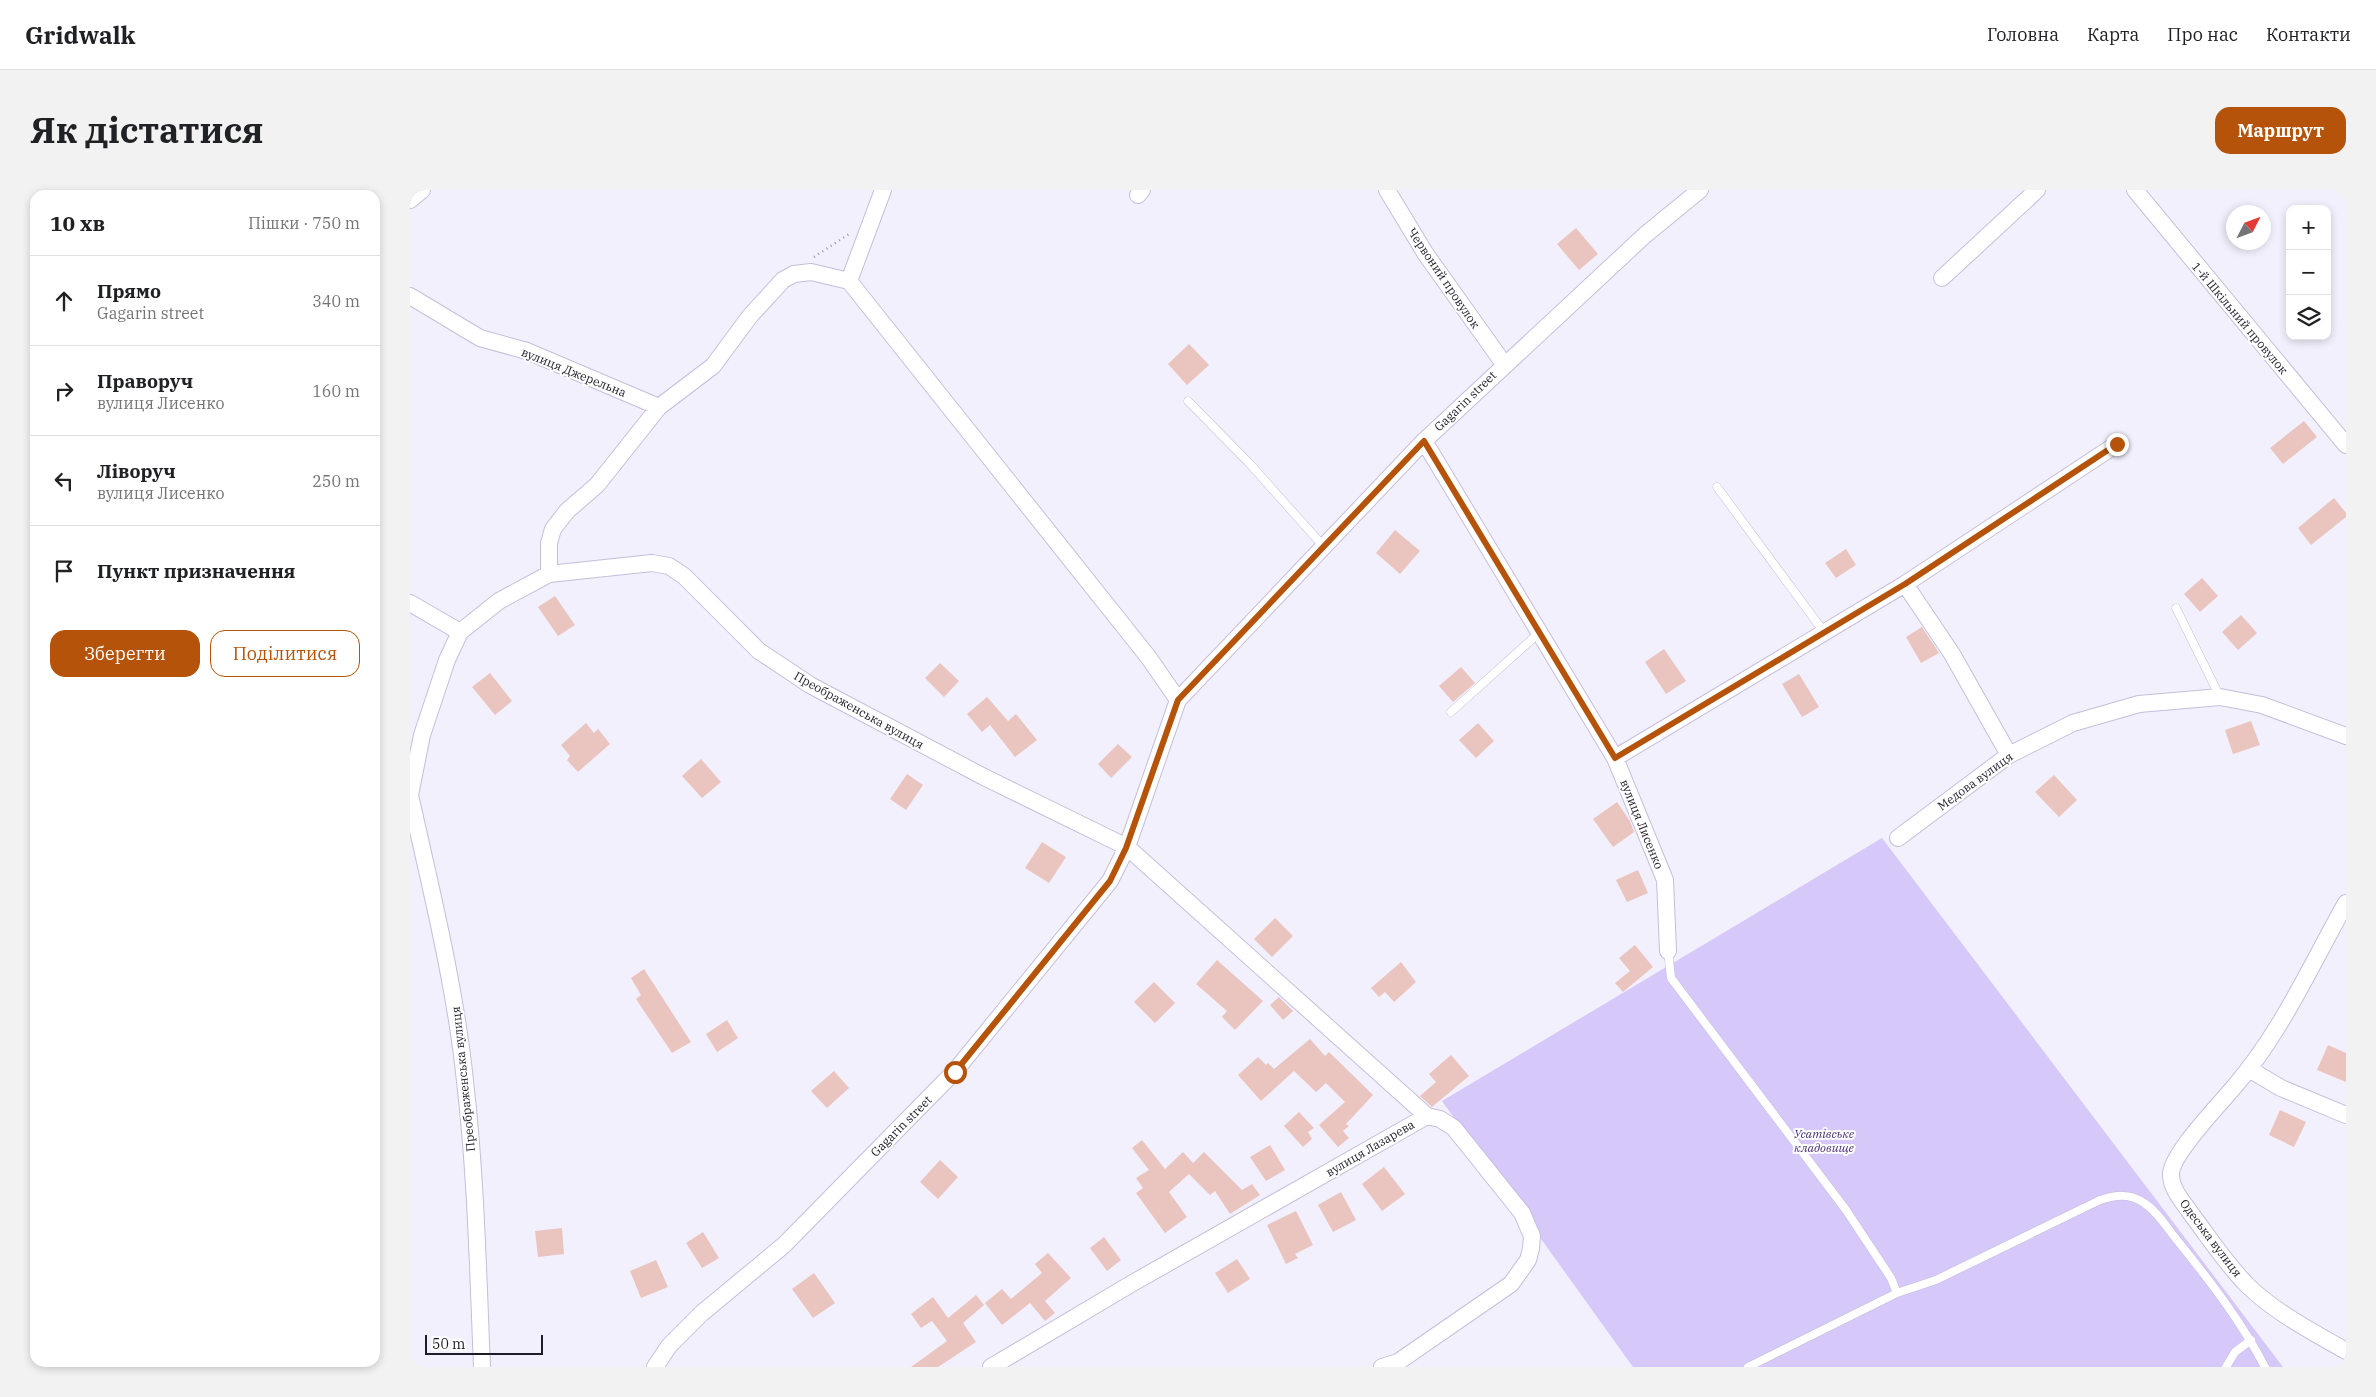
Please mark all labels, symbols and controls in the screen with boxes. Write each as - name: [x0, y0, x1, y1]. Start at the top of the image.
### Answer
- text: Gridwalk: [25, 19, 135, 51]
- text: Головна: [1987, 23, 2059, 46]
- text: Карта: [2087, 23, 2139, 46]
- text: Про нас: [2167, 23, 2238, 46]
- text: Контакти: [2266, 23, 2351, 46]
- text: Як дістатися: [30, 107, 264, 153]
- button: Маршрут: [2215, 107, 2346, 154]
- north arrow: [2226, 205, 2271, 250]
- map controls: [2286, 205, 2331, 340]
- button: +: [2286, 205, 2331, 250]
- text: 10 хв: [50, 209, 105, 237]
- text: Пішки · 750 m: [248, 213, 360, 233]
- street label: Червоний провулок: [1405, 225, 1483, 331]
- button: −: [2286, 250, 2331, 295]
- street label: 1-й Шкільний провулок: [2189, 259, 2291, 377]
- text: Прямо: [97, 279, 161, 303]
- icon: ahead: [50, 287, 78, 315]
- text: 340 m: [312, 291, 360, 311]
- button: layers: [2286, 295, 2331, 340]
- text: Gagarin street: [97, 303, 204, 323]
- street label: вулиця Джерельна: [519, 344, 629, 400]
- street label: Gagarin street: [1431, 368, 1499, 434]
- text: Праворуч: [97, 369, 193, 393]
- icon: right: [50, 377, 78, 405]
- text: 160 m: [312, 381, 360, 401]
- text: вулиця Лисенко: [97, 393, 224, 413]
- route end: [2106, 433, 2129, 456]
- text: Ліворуч: [97, 459, 176, 483]
- icon: left: [50, 467, 78, 495]
- text: 250 m: [312, 471, 360, 491]
- text: вулиця Лисенко: [97, 483, 224, 503]
- icon: arrive: [50, 557, 78, 585]
- text: Пункт призначення: [97, 559, 295, 583]
- button: Зберегти: [50, 630, 200, 677]
- button: Поділитися: [210, 630, 360, 677]
- street label: Преображенська вулиця: [791, 668, 927, 752]
- street label: Медова вулиця: [1934, 749, 2016, 813]
- street label: вулиця Лисенко: [1617, 777, 1667, 871]
- street label: Преображенська вулиця: [448, 1005, 478, 1152]
- route start: [944, 1061, 967, 1084]
- street label: Gagarin street: [867, 1092, 935, 1160]
- street label: вулиця Лазарева: [1323, 1116, 1417, 1179]
- park label: Усатівське кладовище: [1794, 1126, 1855, 1155]
- street label: Одеська вулиця: [2177, 1196, 2245, 1280]
- scale bar: [425, 1332, 542, 1355]
- text: 50 m: [432, 1335, 465, 1353]

